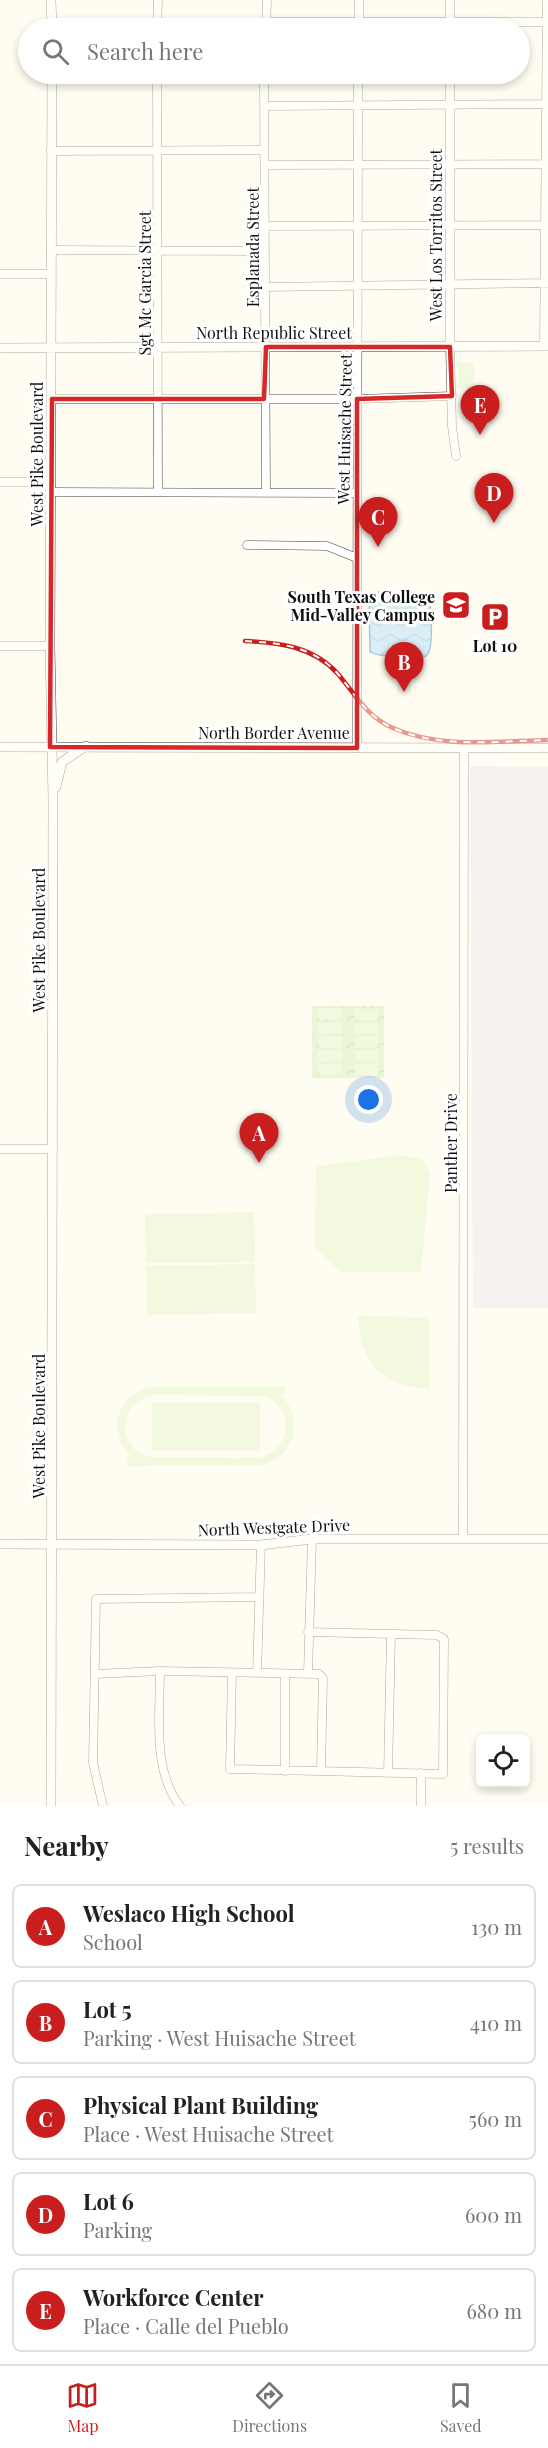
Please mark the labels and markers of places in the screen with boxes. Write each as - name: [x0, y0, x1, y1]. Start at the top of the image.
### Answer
- pin: E: [460, 386, 500, 435]
- pin: D: [474, 474, 514, 523]
- pin: C: [358, 498, 398, 547]
- place label: South Texas College Mid-Valley Campus: [288, 586, 435, 625]
- school or university icon: South Texas College Mid-Valley Campus: [440, 589, 472, 621]
- parking icon: Lot 10: [479, 601, 511, 633]
- place label: Lot 10: [473, 635, 517, 656]
- pin: B: [384, 642, 424, 692]
- pin: A: [240, 1114, 278, 1163]

